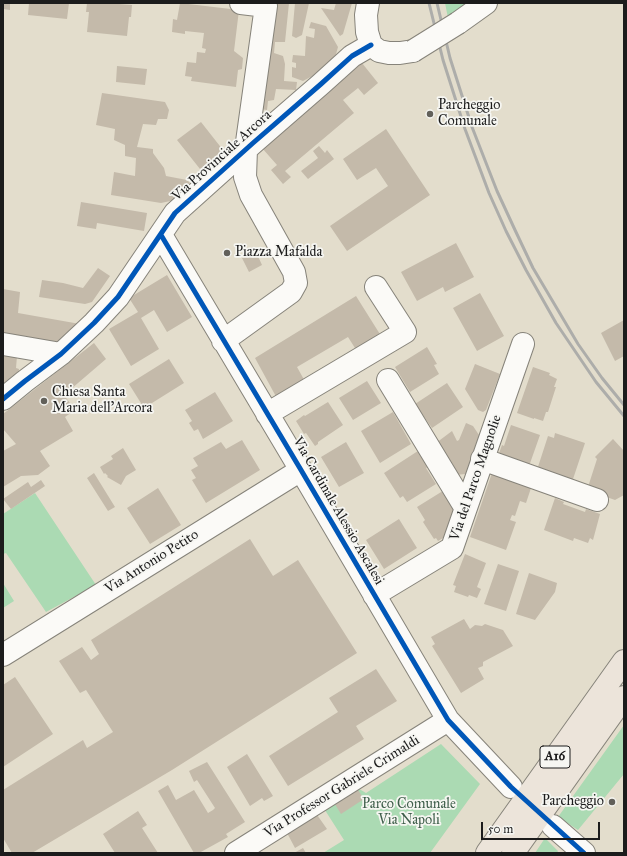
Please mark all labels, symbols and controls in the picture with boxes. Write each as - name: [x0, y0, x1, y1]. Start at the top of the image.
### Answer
- place label: Parcheggio Comunale: [438, 98, 500, 130]
- street label: Via Provinciale Arcora: [169, 107, 275, 205]
- marker: Parcheggio Comunale: [425, 109, 435, 119]
- place label: Piazza Mafalda: [235, 245, 322, 261]
- marker: Piazza Mafalda: [222, 248, 232, 258]
- place label: Chiesa Santa Maria dell'Arcora: [52, 385, 153, 418]
- marker: Chiesa Santa Maria dell'Arcora: [39, 396, 49, 406]
- street label: Via del Parco Magnolie: [447, 413, 505, 543]
- street label: Via Cardinale Alessio Ascalesi: [289, 434, 387, 588]
- street label: Via Antonio Petito: [102, 526, 202, 598]
- street label: Via Professor Gabriele Crimaldi: [261, 732, 423, 842]
- road number: A16: [540, 746, 570, 768]
- place label: Parcheggio: [542, 794, 604, 810]
- park label: Parco Comunale Via Napoli: [362, 797, 456, 830]
- marker: Parcheggio: [607, 797, 617, 807]
- scale bar: [483, 814, 602, 840]
- text: 50 m: [488, 822, 513, 836]

